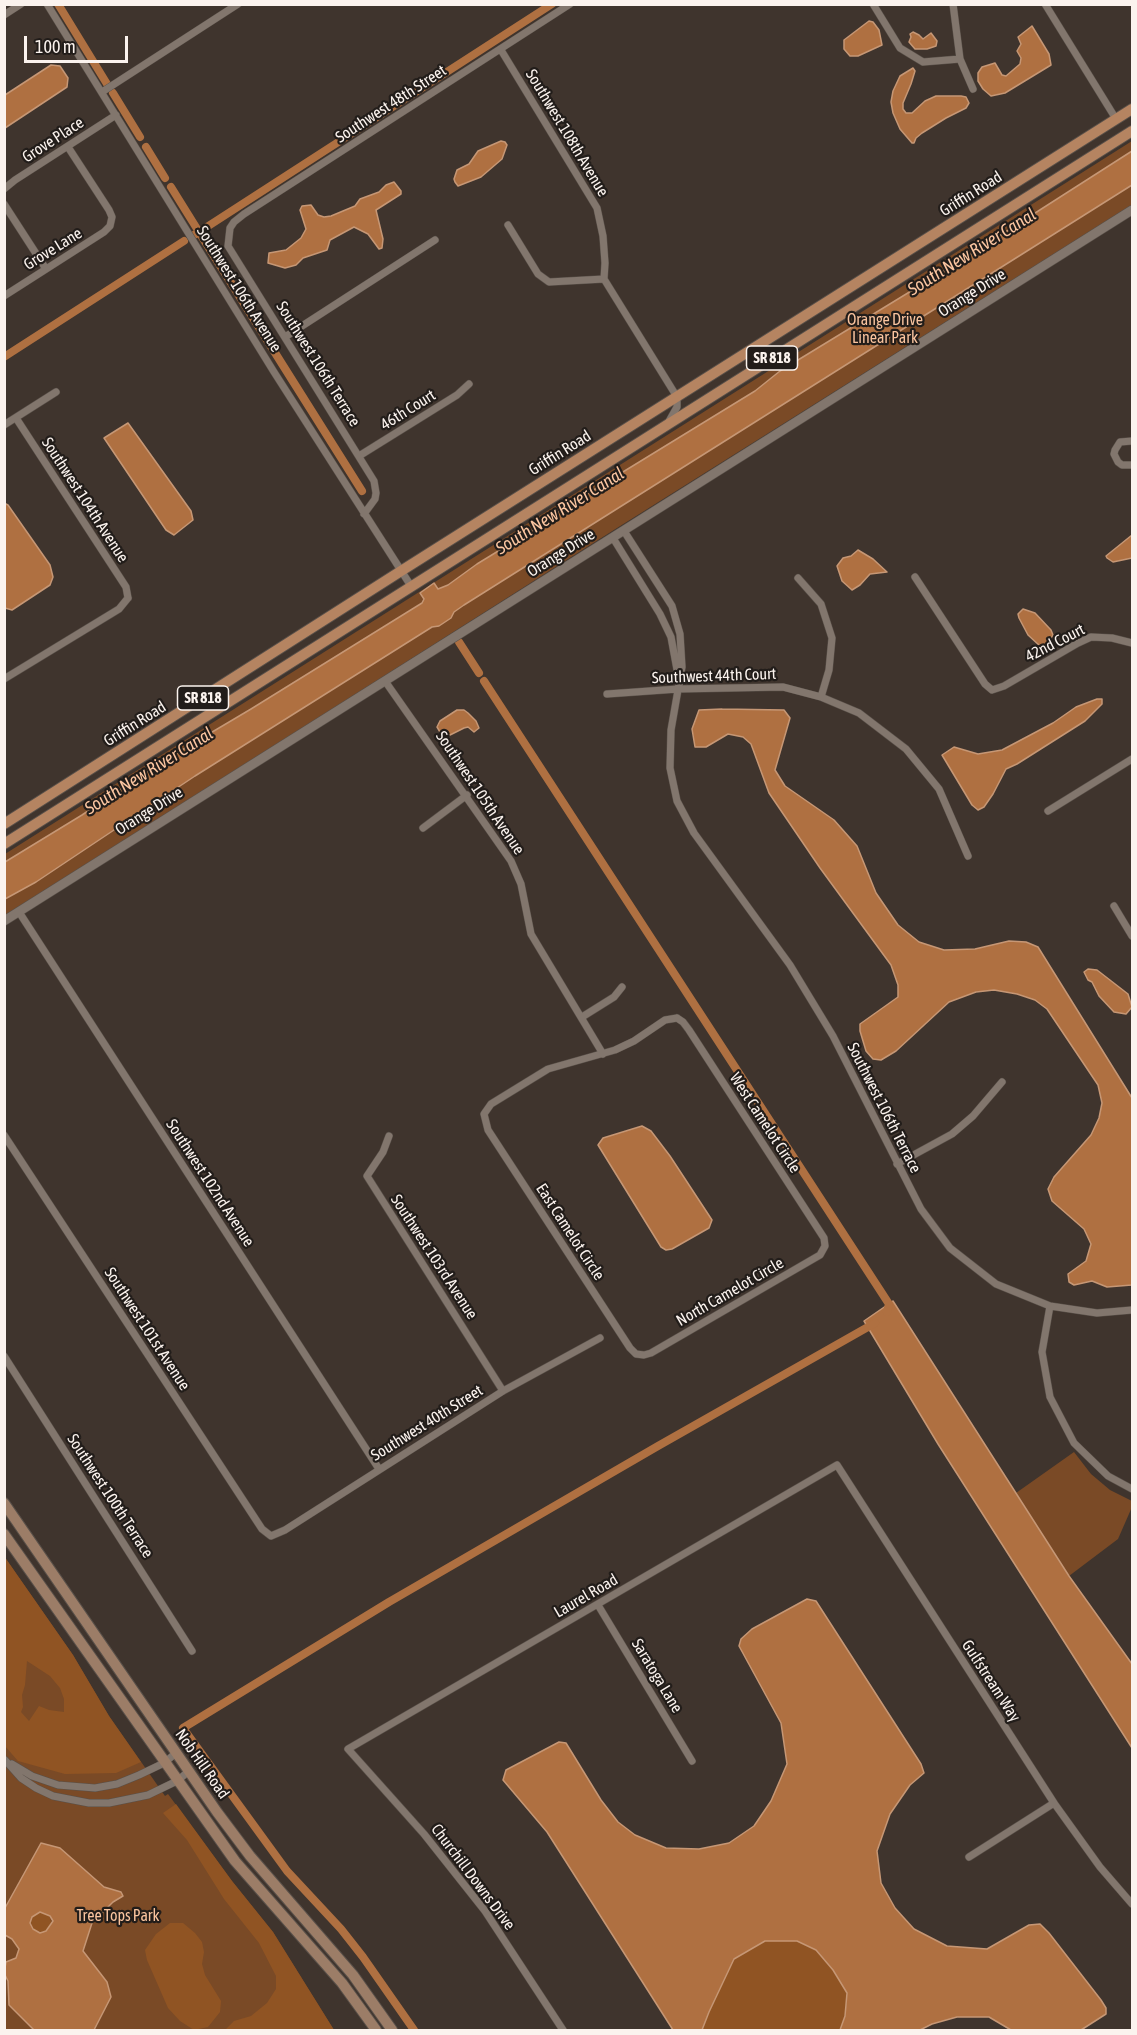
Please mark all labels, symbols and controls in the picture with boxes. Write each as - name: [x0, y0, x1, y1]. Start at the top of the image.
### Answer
- scale bar: [27, 24, 130, 62]
- text: 100 m: [35, 36, 76, 57]
- street label: Southwest 48th Street: [332, 61, 450, 147]
- street label: Southwest 108th Avenue: [521, 66, 613, 200]
- street label: Grove Place: [19, 113, 87, 167]
- street label: Griffin Road: [936, 167, 1006, 221]
- water label: South New River Canal: [904, 204, 1040, 300]
- street label: Southwest 106th Avenue: [192, 222, 286, 356]
- street label: Grove Lane: [20, 224, 86, 274]
- street label: Orange Drive: [935, 265, 1009, 321]
- street label: Southwest 106th Terrace: [272, 298, 364, 430]
- park label: Orange Drive Linear Park: [847, 310, 923, 348]
- road number: SR 818: [746, 346, 798, 370]
- street label: 46th Court: [377, 386, 439, 434]
- street label: Griffin Road: [525, 426, 595, 480]
- street label: Southwest 104th Avenue: [38, 434, 132, 566]
- water label: South New River Canal: [492, 463, 628, 559]
- street label: Orange Drive: [524, 525, 598, 581]
- street label: 42nd Court: [1022, 620, 1088, 666]
- street label: Southwest 44th Court: [651, 664, 777, 688]
- road number: SR 818: [178, 686, 228, 710]
- street label: Griffin Road: [100, 697, 170, 751]
- water label: South New River Canal: [81, 723, 217, 819]
- street label: Southwest 105th Avenue: [432, 728, 528, 858]
- street label: Orange Drive: [112, 783, 186, 839]
- street label: Southwest 106th Terrace: [843, 1040, 925, 1176]
- street label: West Camelot Circle: [725, 1069, 805, 1177]
- street label: Southwest 102nd Avenue: [162, 1116, 258, 1250]
- street label: East Camelot Circle: [532, 1180, 608, 1284]
- street label: Southwest 103rd Avenue: [387, 1191, 481, 1323]
- street label: North Camelot Circle: [673, 1253, 787, 1331]
- street label: Southwest 101st Avenue: [100, 1264, 194, 1394]
- street label: Southwest 40th Street: [368, 1381, 486, 1465]
- street label: Southwest 100th Terrace: [63, 1431, 157, 1561]
- street label: Laurel Road: [551, 1570, 621, 1622]
- street label: Saratoga Lane: [627, 1636, 687, 1716]
- street label: Gulfstream Way: [958, 1637, 1024, 1725]
- street label: Nob Hill Road: [171, 1725, 233, 1803]
- street label: Churchill Downs Drive: [427, 1820, 519, 1934]
- park label: Tree Tops Park: [76, 1906, 160, 1926]

